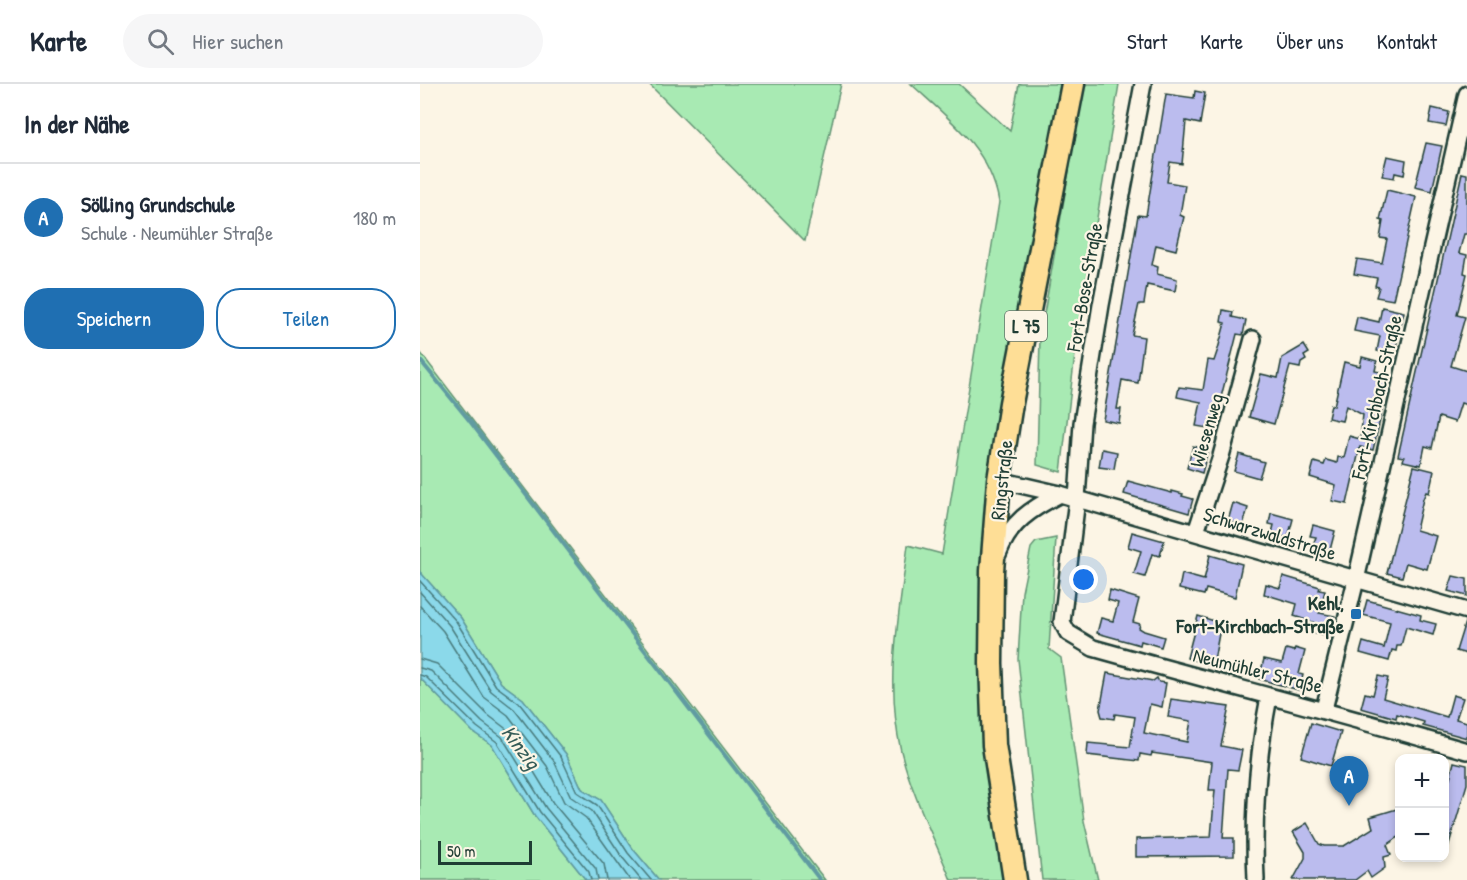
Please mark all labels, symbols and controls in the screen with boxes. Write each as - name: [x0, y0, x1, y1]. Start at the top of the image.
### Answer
- search box: [123, 14, 543, 68]
- text: Karte: [30, 22, 87, 60]
- icon: search: [144, 25, 177, 58]
- text: Hier suchen: [192, 26, 283, 56]
- text: Start: [1127, 27, 1167, 56]
- text: Karte: [1200, 27, 1243, 56]
- text: Über uns: [1276, 27, 1344, 56]
- text: Kontakt: [1377, 27, 1437, 56]
- text: In der Nähe: [24, 106, 130, 141]
- text: Sölling Grundschule: [81, 189, 235, 219]
- text: A: [39, 204, 48, 231]
- text: 180 m: [353, 204, 396, 231]
- text: Schule · Neumühler Straße: [81, 219, 273, 246]
- street label: Fort-Bose-Straße: [1059, 220, 1109, 354]
- button: Speichern: [24, 288, 204, 349]
- button: Teilen: [216, 288, 396, 349]
- road number: L 75: [1005, 311, 1047, 341]
- street label: Fort-Kirchbach-Straße: [1344, 312, 1408, 483]
- street label: Wiesenweg: [1183, 390, 1229, 470]
- street label: Ringstraße: [983, 439, 1019, 521]
- street label: Schwarzwaldstraße: [1200, 500, 1340, 566]
- your location: [1069, 565, 1098, 594]
- place label: Kehl, Fort-Kirchbach-Straße: [1176, 589, 1344, 640]
- marker: Kehl, Fort-Kirchbach-Straße: [1349, 607, 1363, 621]
- street label: Neumühler Straße: [1191, 641, 1325, 699]
- water label: Kinzig: [495, 719, 548, 776]
- map controls: [1395, 754, 1449, 862]
- button: +: [1395, 754, 1449, 808]
- pin: A: [1330, 756, 1368, 806]
- button: −: [1395, 808, 1449, 862]
- scale bar: [438, 838, 532, 866]
- text: 50 m: [447, 840, 476, 862]

